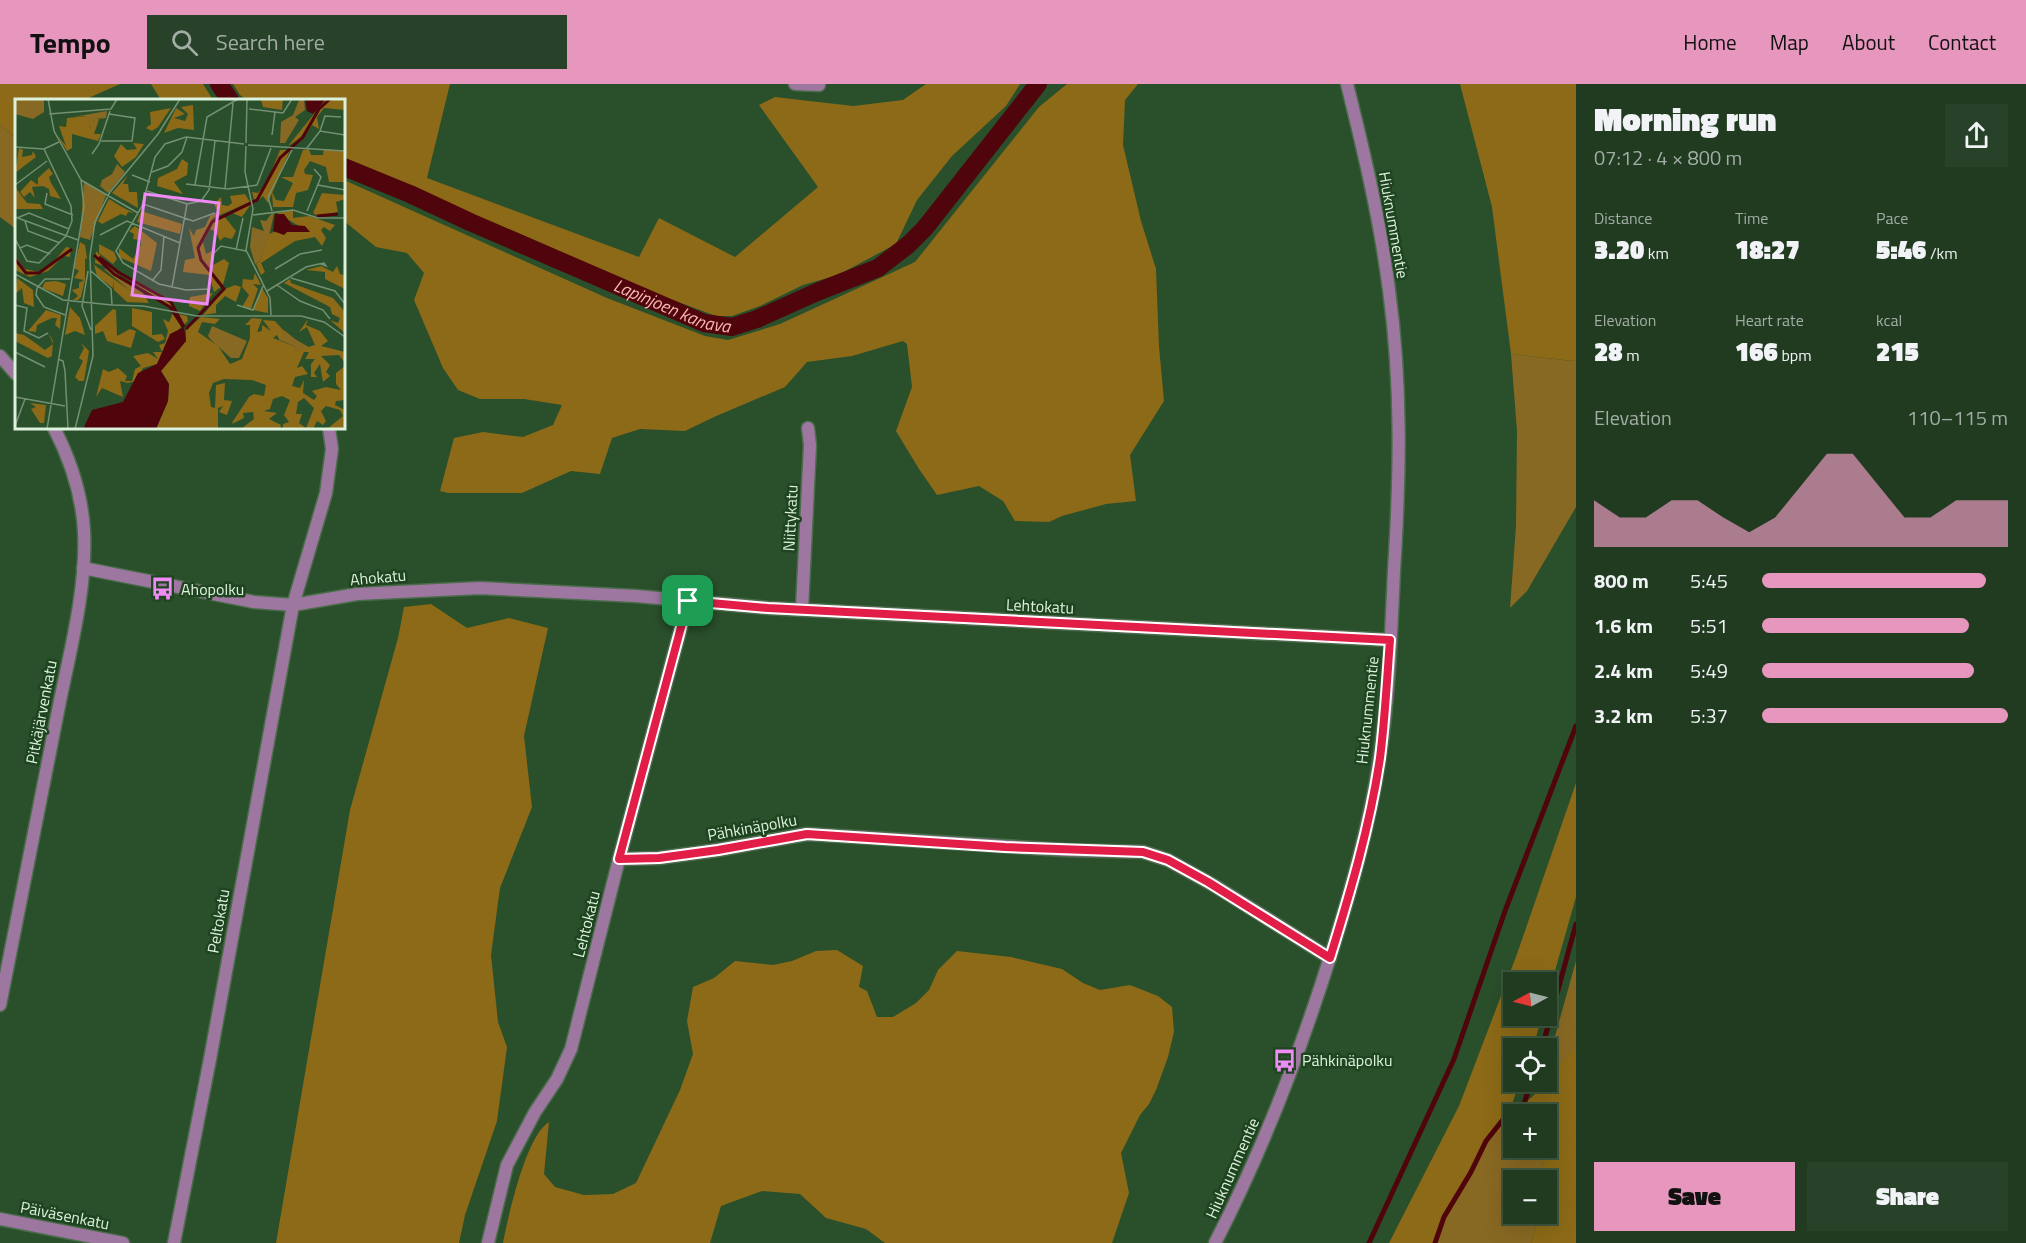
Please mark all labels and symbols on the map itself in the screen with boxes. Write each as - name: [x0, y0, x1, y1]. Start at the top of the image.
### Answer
- inset map: [15, 99, 345, 429]
- street label: Hiuknummentie: [1373, 170, 1415, 280]
- water label: Lapinjoen kanava: [609, 272, 733, 340]
- street label: Niittykatu: [776, 484, 804, 552]
- street label: Ahokatu: [349, 563, 407, 591]
- pin: [662, 575, 713, 626]
- bus stop icon: Ahopolku: [150, 576, 176, 602]
- place label: Ahopolku: [181, 577, 244, 601]
- street label: Lehtokatu: [1005, 592, 1075, 620]
- street label: Hiuknummentie: [1349, 655, 1385, 765]
- street label: Pitkäjärvenkatu: [19, 658, 63, 766]
- street label: Pähkinäpolku: [705, 807, 799, 847]
- street label: Peltokatu: [201, 887, 235, 955]
- street label: Lehtokatu: [566, 888, 606, 960]
- north arrow: [1503, 972, 1557, 1026]
- bus stop icon: Pähkinäpolku: [1271, 1047, 1297, 1073]
- place label: Pähkinäpolku: [1302, 1048, 1393, 1072]
- street label: Hiuknummentie: [1199, 1114, 1265, 1222]
- street label: Päiväsenkatu: [18, 1195, 112, 1235]

